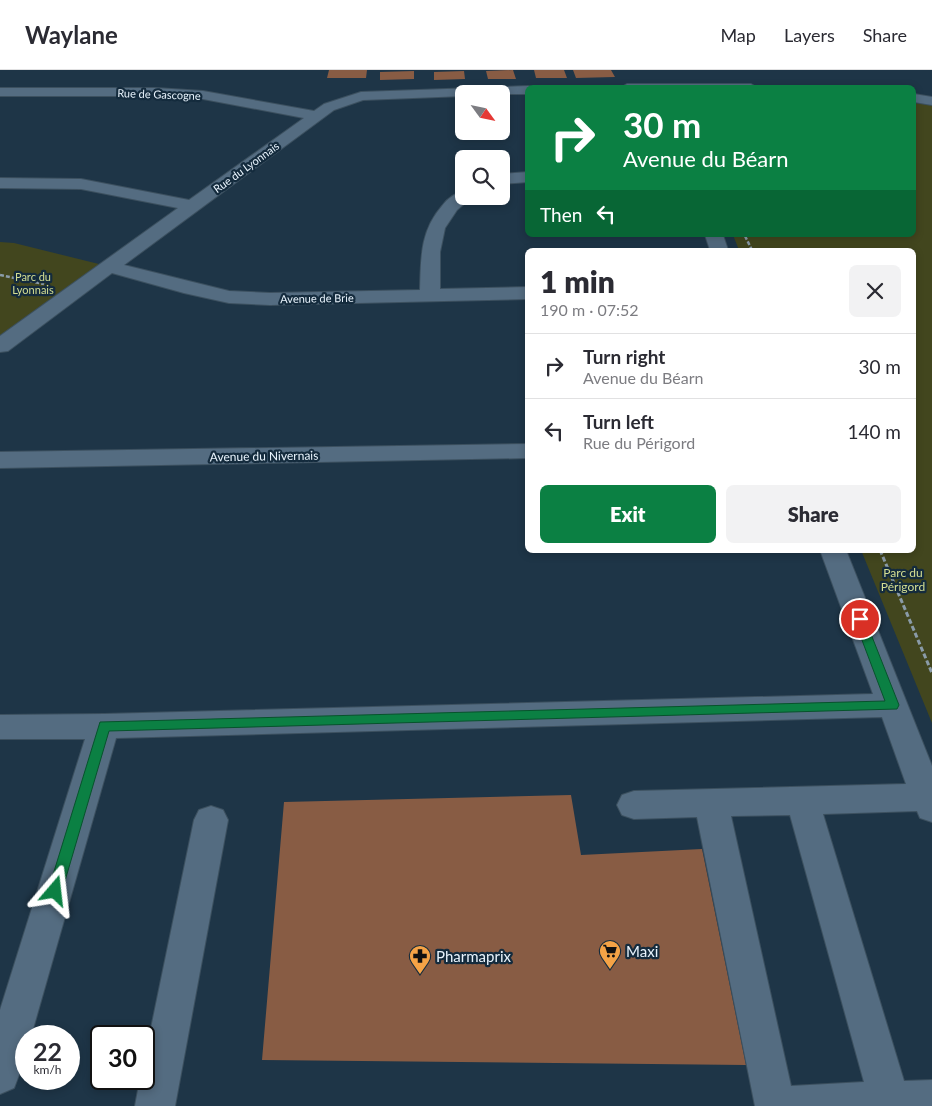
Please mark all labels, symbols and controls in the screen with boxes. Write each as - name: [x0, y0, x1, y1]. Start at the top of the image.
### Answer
- text: Waylane: [25, 20, 118, 49]
- text: Map: [720, 24, 756, 46]
- text: Layers: [784, 24, 835, 46]
- text: Share: [863, 24, 907, 46]
- north arrow: [455, 85, 510, 140]
- map controls: [455, 85, 510, 205]
- street label: Rue de Gascogne: [117, 86, 201, 102]
- text: 30 m: [623, 103, 701, 145]
- icon: right: [540, 105, 605, 170]
- street label: Rue du Lyonnais: [211, 139, 282, 195]
- text: Avenue du Béarn: [623, 145, 789, 172]
- button: search: [455, 150, 510, 205]
- icon: left: [592, 200, 620, 228]
- text: Then: [540, 203, 582, 226]
- text: 1 min: [540, 263, 615, 299]
- button: close: [849, 265, 901, 317]
- park label: Parc du Lyonnais: [12, 270, 54, 296]
- street label: Avenue de Brie: [280, 291, 354, 305]
- text: 190 m · 07:52: [540, 300, 639, 319]
- text: Turn right: [583, 345, 665, 368]
- icon: right: [540, 352, 568, 380]
- text: 30 m: [858, 355, 901, 378]
- text: Avenue du Béarn: [583, 368, 703, 387]
- text: Turn left: [583, 410, 654, 433]
- icon: left: [540, 417, 568, 445]
- text: 140 m: [847, 420, 901, 443]
- text: Rue du Périgord: [583, 433, 695, 452]
- street label: Avenue du Nivernais: [210, 448, 318, 464]
- button: Exit: [540, 485, 716, 543]
- button: Share: [726, 485, 901, 543]
- park label: Parc du Périgord: [881, 565, 925, 594]
- pin: [839, 598, 881, 640]
- icon: arrive: [846, 605, 874, 633]
- position arrow: [28, 864, 80, 916]
- supermarket icon: Maxi: [598, 939, 622, 970]
- place label: Maxi: [626, 942, 658, 960]
- pharmacy icon: Pharmaprix: [408, 944, 432, 975]
- place label: Pharmaprix: [436, 947, 512, 965]
- speed limit sign: 30: [90, 1025, 155, 1090]
- text: 22: [33, 1036, 62, 1066]
- text: km/h: [33, 1062, 62, 1077]

